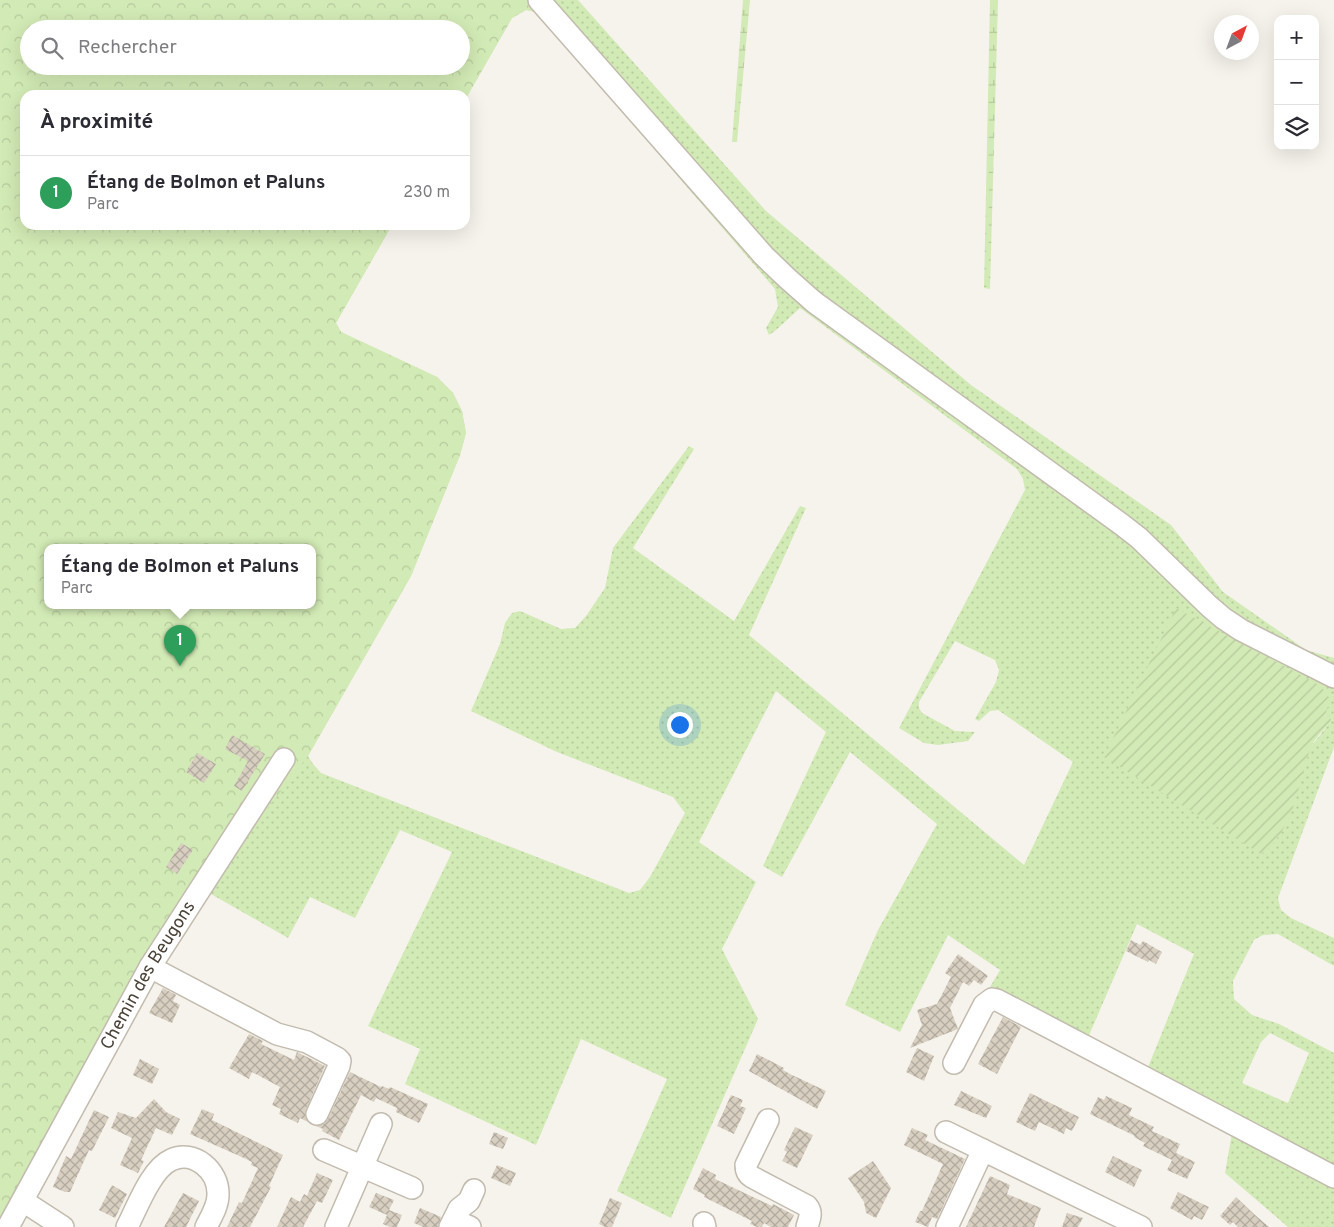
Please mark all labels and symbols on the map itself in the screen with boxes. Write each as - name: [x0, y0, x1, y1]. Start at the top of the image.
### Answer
- north arrow: [1214, 15, 1259, 60]
- pin: 1: [164, 625, 196, 666]
- your location: [667, 712, 693, 738]
- street label: Chemin des Beugons: [95, 897, 201, 1054]

